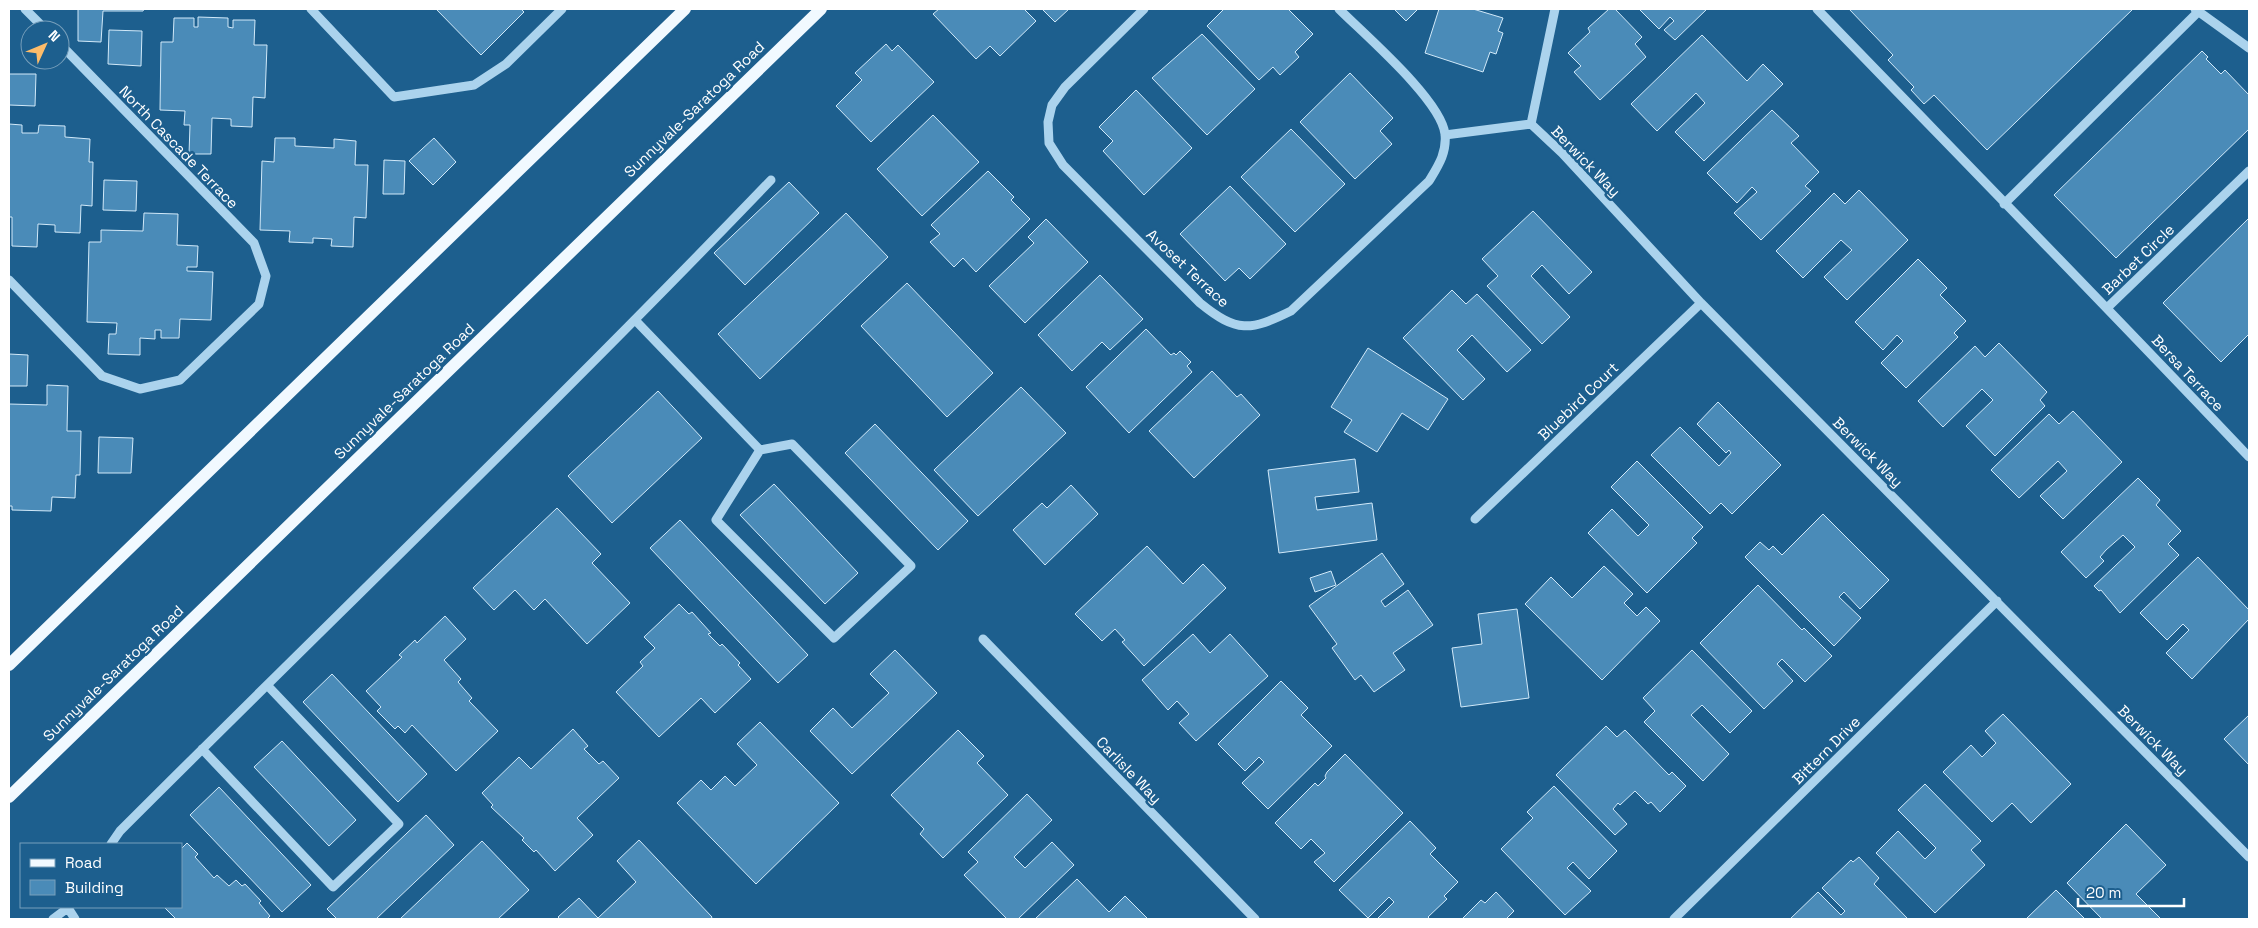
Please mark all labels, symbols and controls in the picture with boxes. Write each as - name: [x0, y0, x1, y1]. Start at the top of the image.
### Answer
- north arrow: [20, 20, 70, 70]
- text: N: [45, 26, 64, 46]
- street label: Sunnyvale-Saratoga Road: [620, 37, 768, 181]
- street label: North Cascade Terrace: [115, 81, 243, 213]
- street label: Berwick Way: [1547, 121, 1625, 201]
- street label: Barbet Circle: [2098, 220, 2178, 298]
- street label: Avoset Terrace: [1143, 225, 1234, 311]
- street label: Sunnyvale-Saratoga Road: [330, 319, 478, 463]
- street label: Bersa Terrace: [2148, 331, 2228, 415]
- street label: Bluebird Court: [1534, 358, 1622, 444]
- street label: Berwick Way: [1829, 413, 1907, 491]
- street label: Sunnyvale-Saratoga Road: [39, 601, 187, 745]
- street label: Berwick Way: [2114, 701, 2192, 779]
- street label: Bittern Drive: [1788, 712, 1864, 788]
- street label: Carlisle Way: [1092, 732, 1166, 808]
- legend: [20, 843, 182, 908]
- text: Road: [65, 853, 102, 872]
- scale bar: [2078, 876, 2184, 908]
- text: Building: [65, 878, 124, 897]
- text: 20 m: [2086, 883, 2121, 902]

